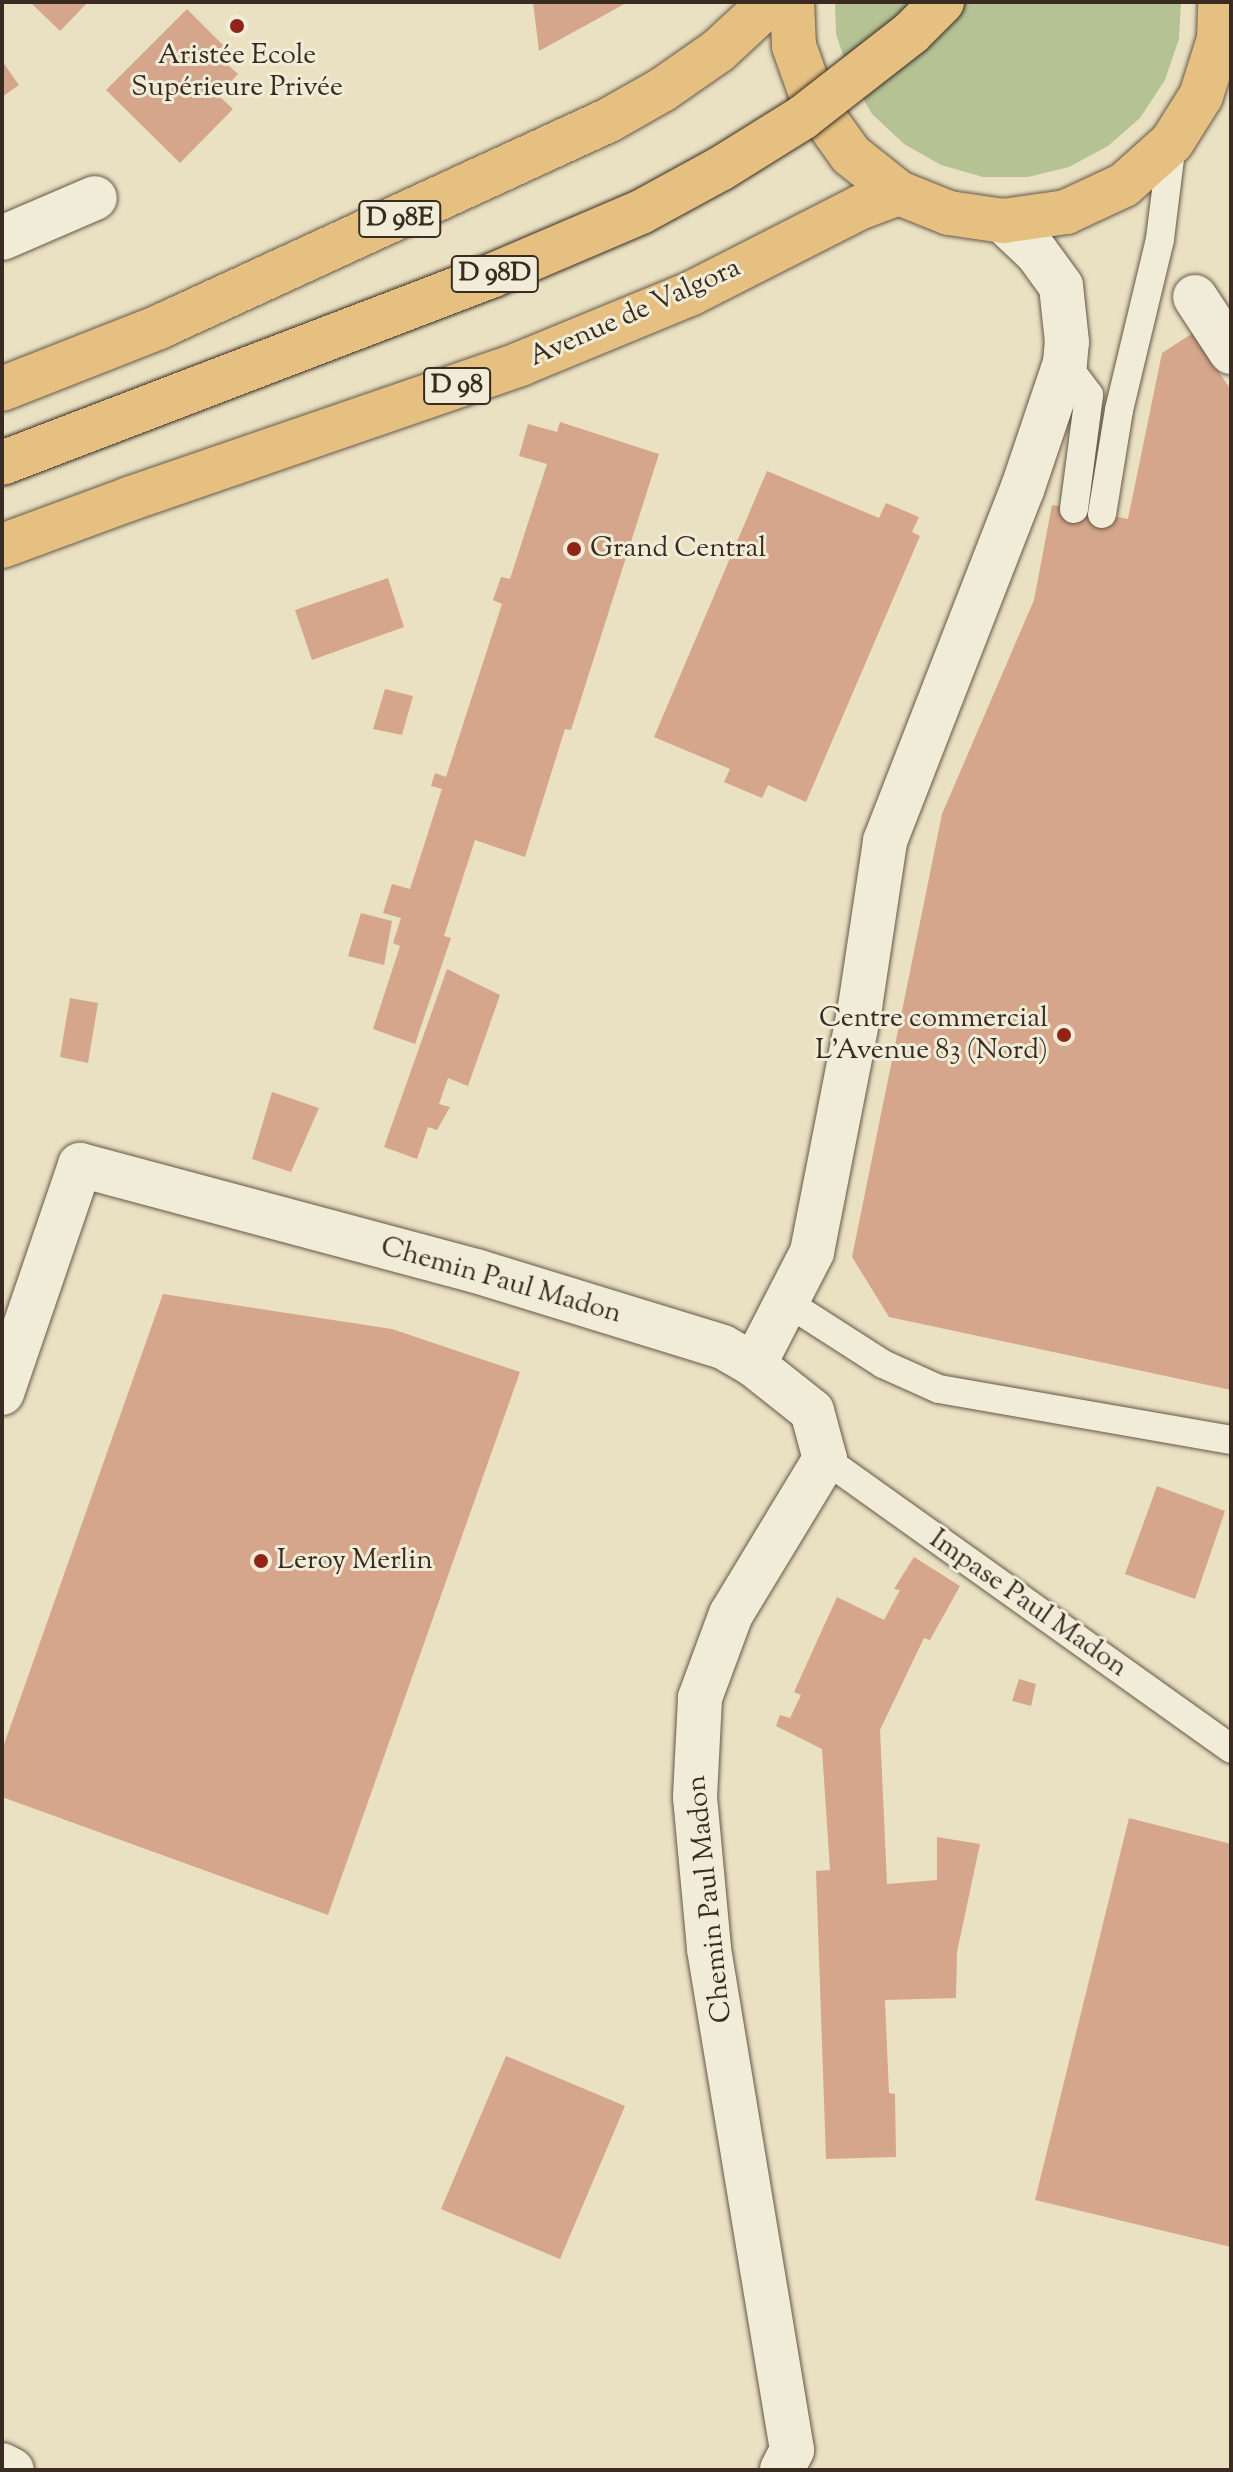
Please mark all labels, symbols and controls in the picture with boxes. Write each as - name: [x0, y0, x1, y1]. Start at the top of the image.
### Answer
- marker: Aristée Ecole Supérieure Privée: [228, 17, 246, 35]
- place label: Aristée Ecole Supérieure Privée: [131, 39, 343, 105]
- road number: D 98E: [358, 197, 442, 241]
- street label: Avenue de Valgora: [524, 251, 746, 375]
- road number: D 98D: [449, 252, 541, 296]
- road number: D 98: [423, 364, 491, 408]
- place label: Grand Central: [590, 532, 766, 566]
- marker: Grand Central: [565, 540, 583, 558]
- place label: Centre commercial L'Avenue 83 (Nord): [815, 1002, 1048, 1068]
- marker: Centre commercial L'Avenue 83 (Nord): [1055, 1026, 1073, 1044]
- street label: Chemin Paul Madon: [377, 1231, 625, 1331]
- street label: Impase Paul Madon: [923, 1523, 1133, 1685]
- place label: Leroy Merlin: [277, 1544, 433, 1578]
- marker: Leroy Merlin: [252, 1552, 270, 1570]
- street label: Chemin Paul Madon: [680, 1773, 740, 2025]

